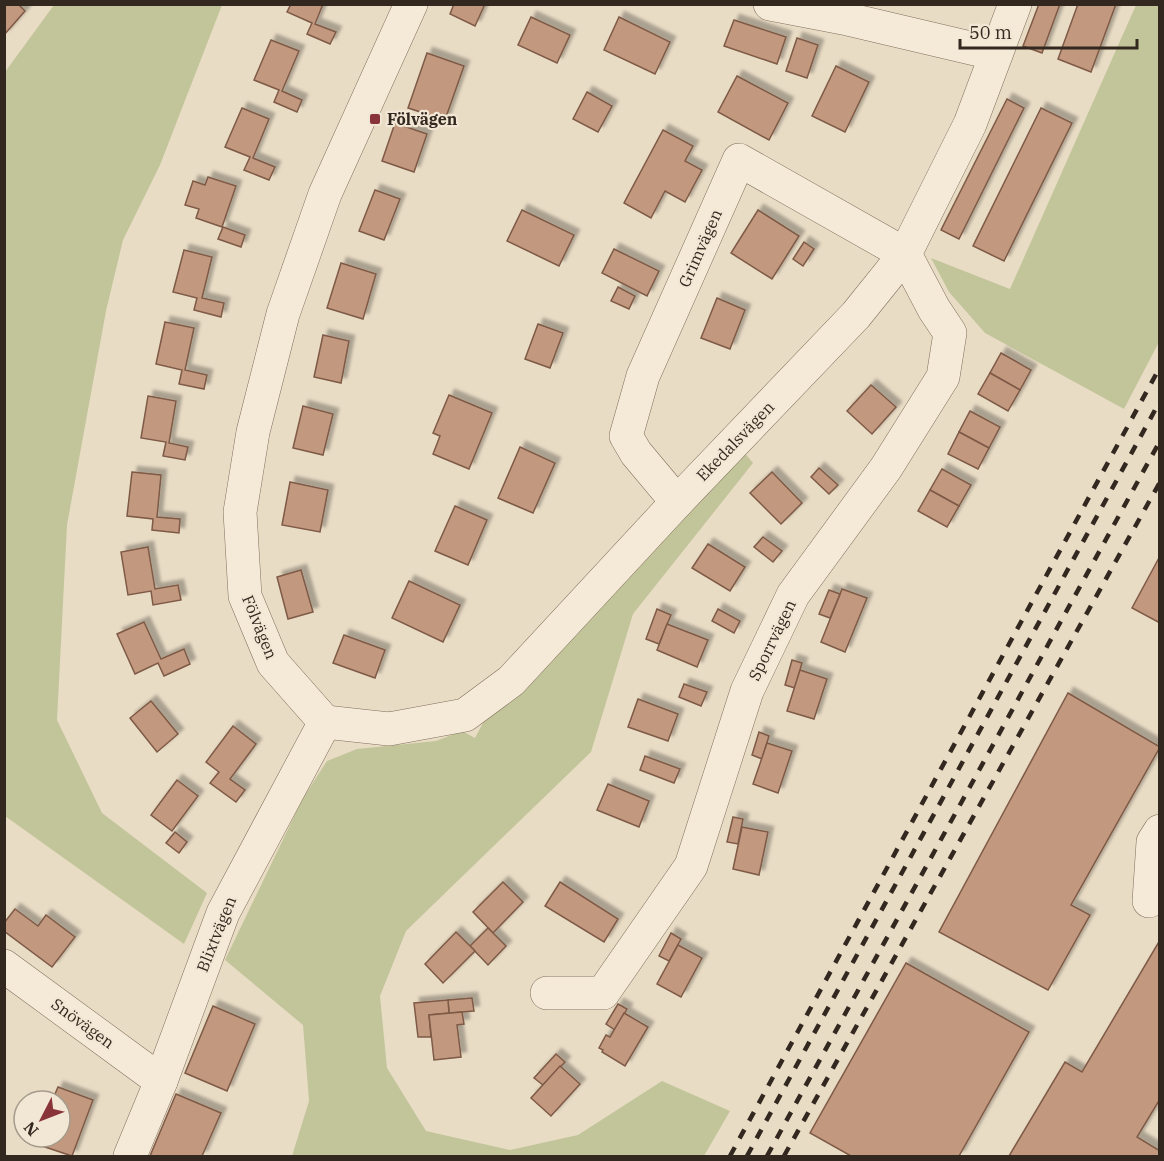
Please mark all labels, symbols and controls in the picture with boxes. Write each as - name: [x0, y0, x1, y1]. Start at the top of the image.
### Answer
- scale bar: [960, 12, 1137, 50]
- text: 50 m: [969, 21, 1012, 44]
- place label: Fölvägen: [387, 109, 458, 129]
- marker: Fölvägen: [368, 112, 382, 126]
- street label: Grimvägen: [674, 206, 726, 290]
- street label: Ekedalsvägen: [692, 397, 778, 485]
- street label: Fölvägen: [238, 592, 282, 662]
- street label: Sporrvägen: [744, 596, 800, 684]
- street label: Blixtvägen: [192, 893, 240, 975]
- street label: Snövägen: [48, 993, 118, 1053]
- north arrow: [12, 1089, 72, 1149]
- text: N: [19, 1118, 43, 1140]

